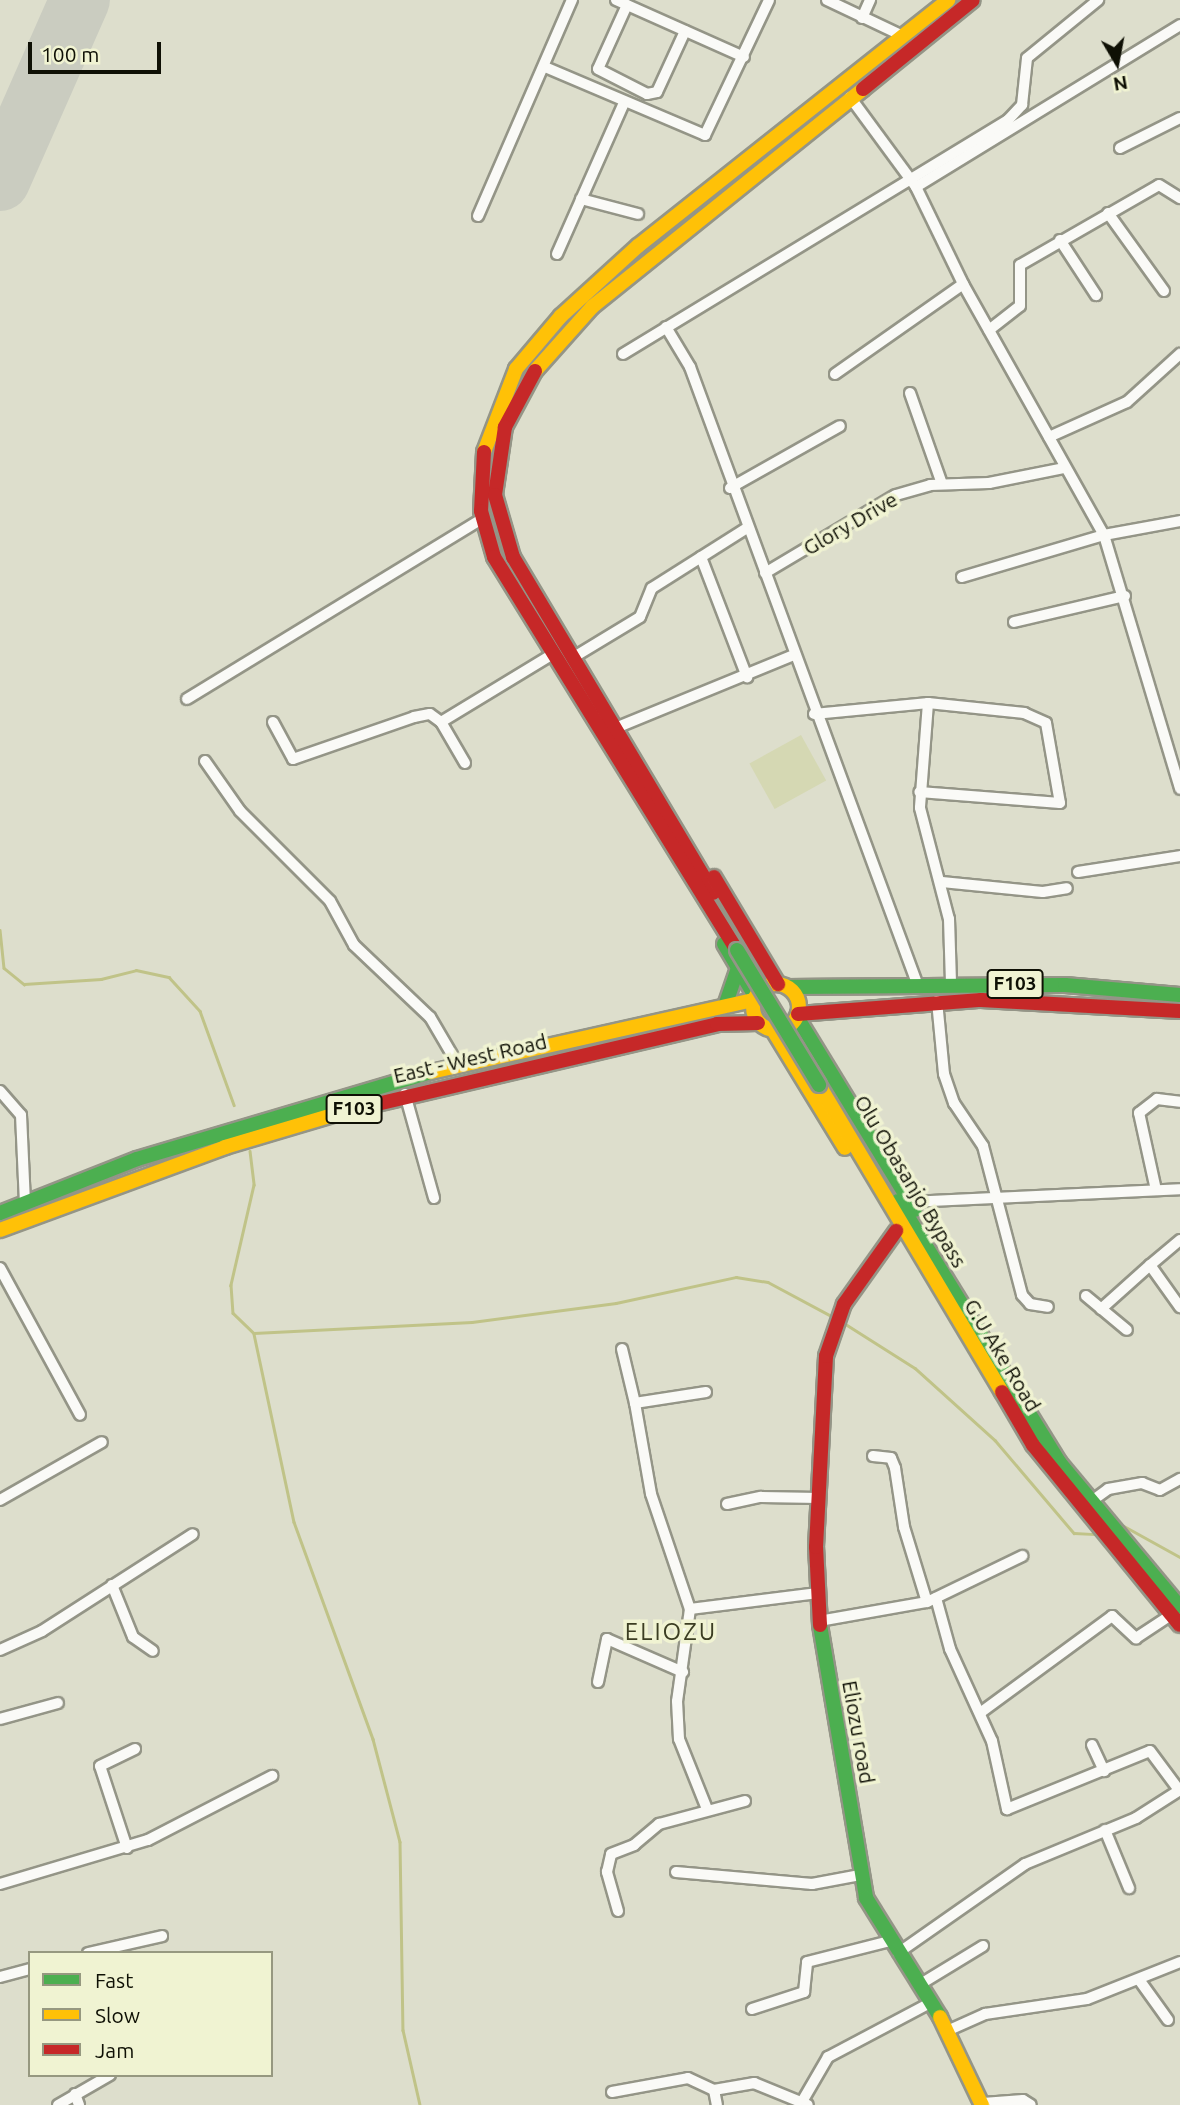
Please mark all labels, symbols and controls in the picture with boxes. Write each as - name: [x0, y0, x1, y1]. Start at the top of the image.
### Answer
- scale bar: [32, 28, 164, 72]
- north arrow: [1082, 28, 1152, 98]
- text: 100 m: [41, 42, 99, 66]
- text: N: [1112, 72, 1130, 96]
- street label: Glory Drive: [798, 486, 902, 560]
- road number: F103: [985, 968, 1045, 1000]
- street label: East - West Road: [391, 1028, 549, 1088]
- street label: Olu Obasanjo Bypass: [850, 1090, 972, 1272]
- road number: F103: [324, 1093, 384, 1124]
- street label: G.U Ake Road: [959, 1294, 1047, 1416]
- district label: ELIOZU: [626, 1618, 716, 1646]
- street label: Eliozu road: [838, 1678, 880, 1786]
- legend: [28, 1951, 273, 2077]
- text: Fast: [95, 1968, 133, 1992]
- text: Slow: [95, 2003, 140, 2027]
- text: Jam: [95, 2038, 134, 2062]

